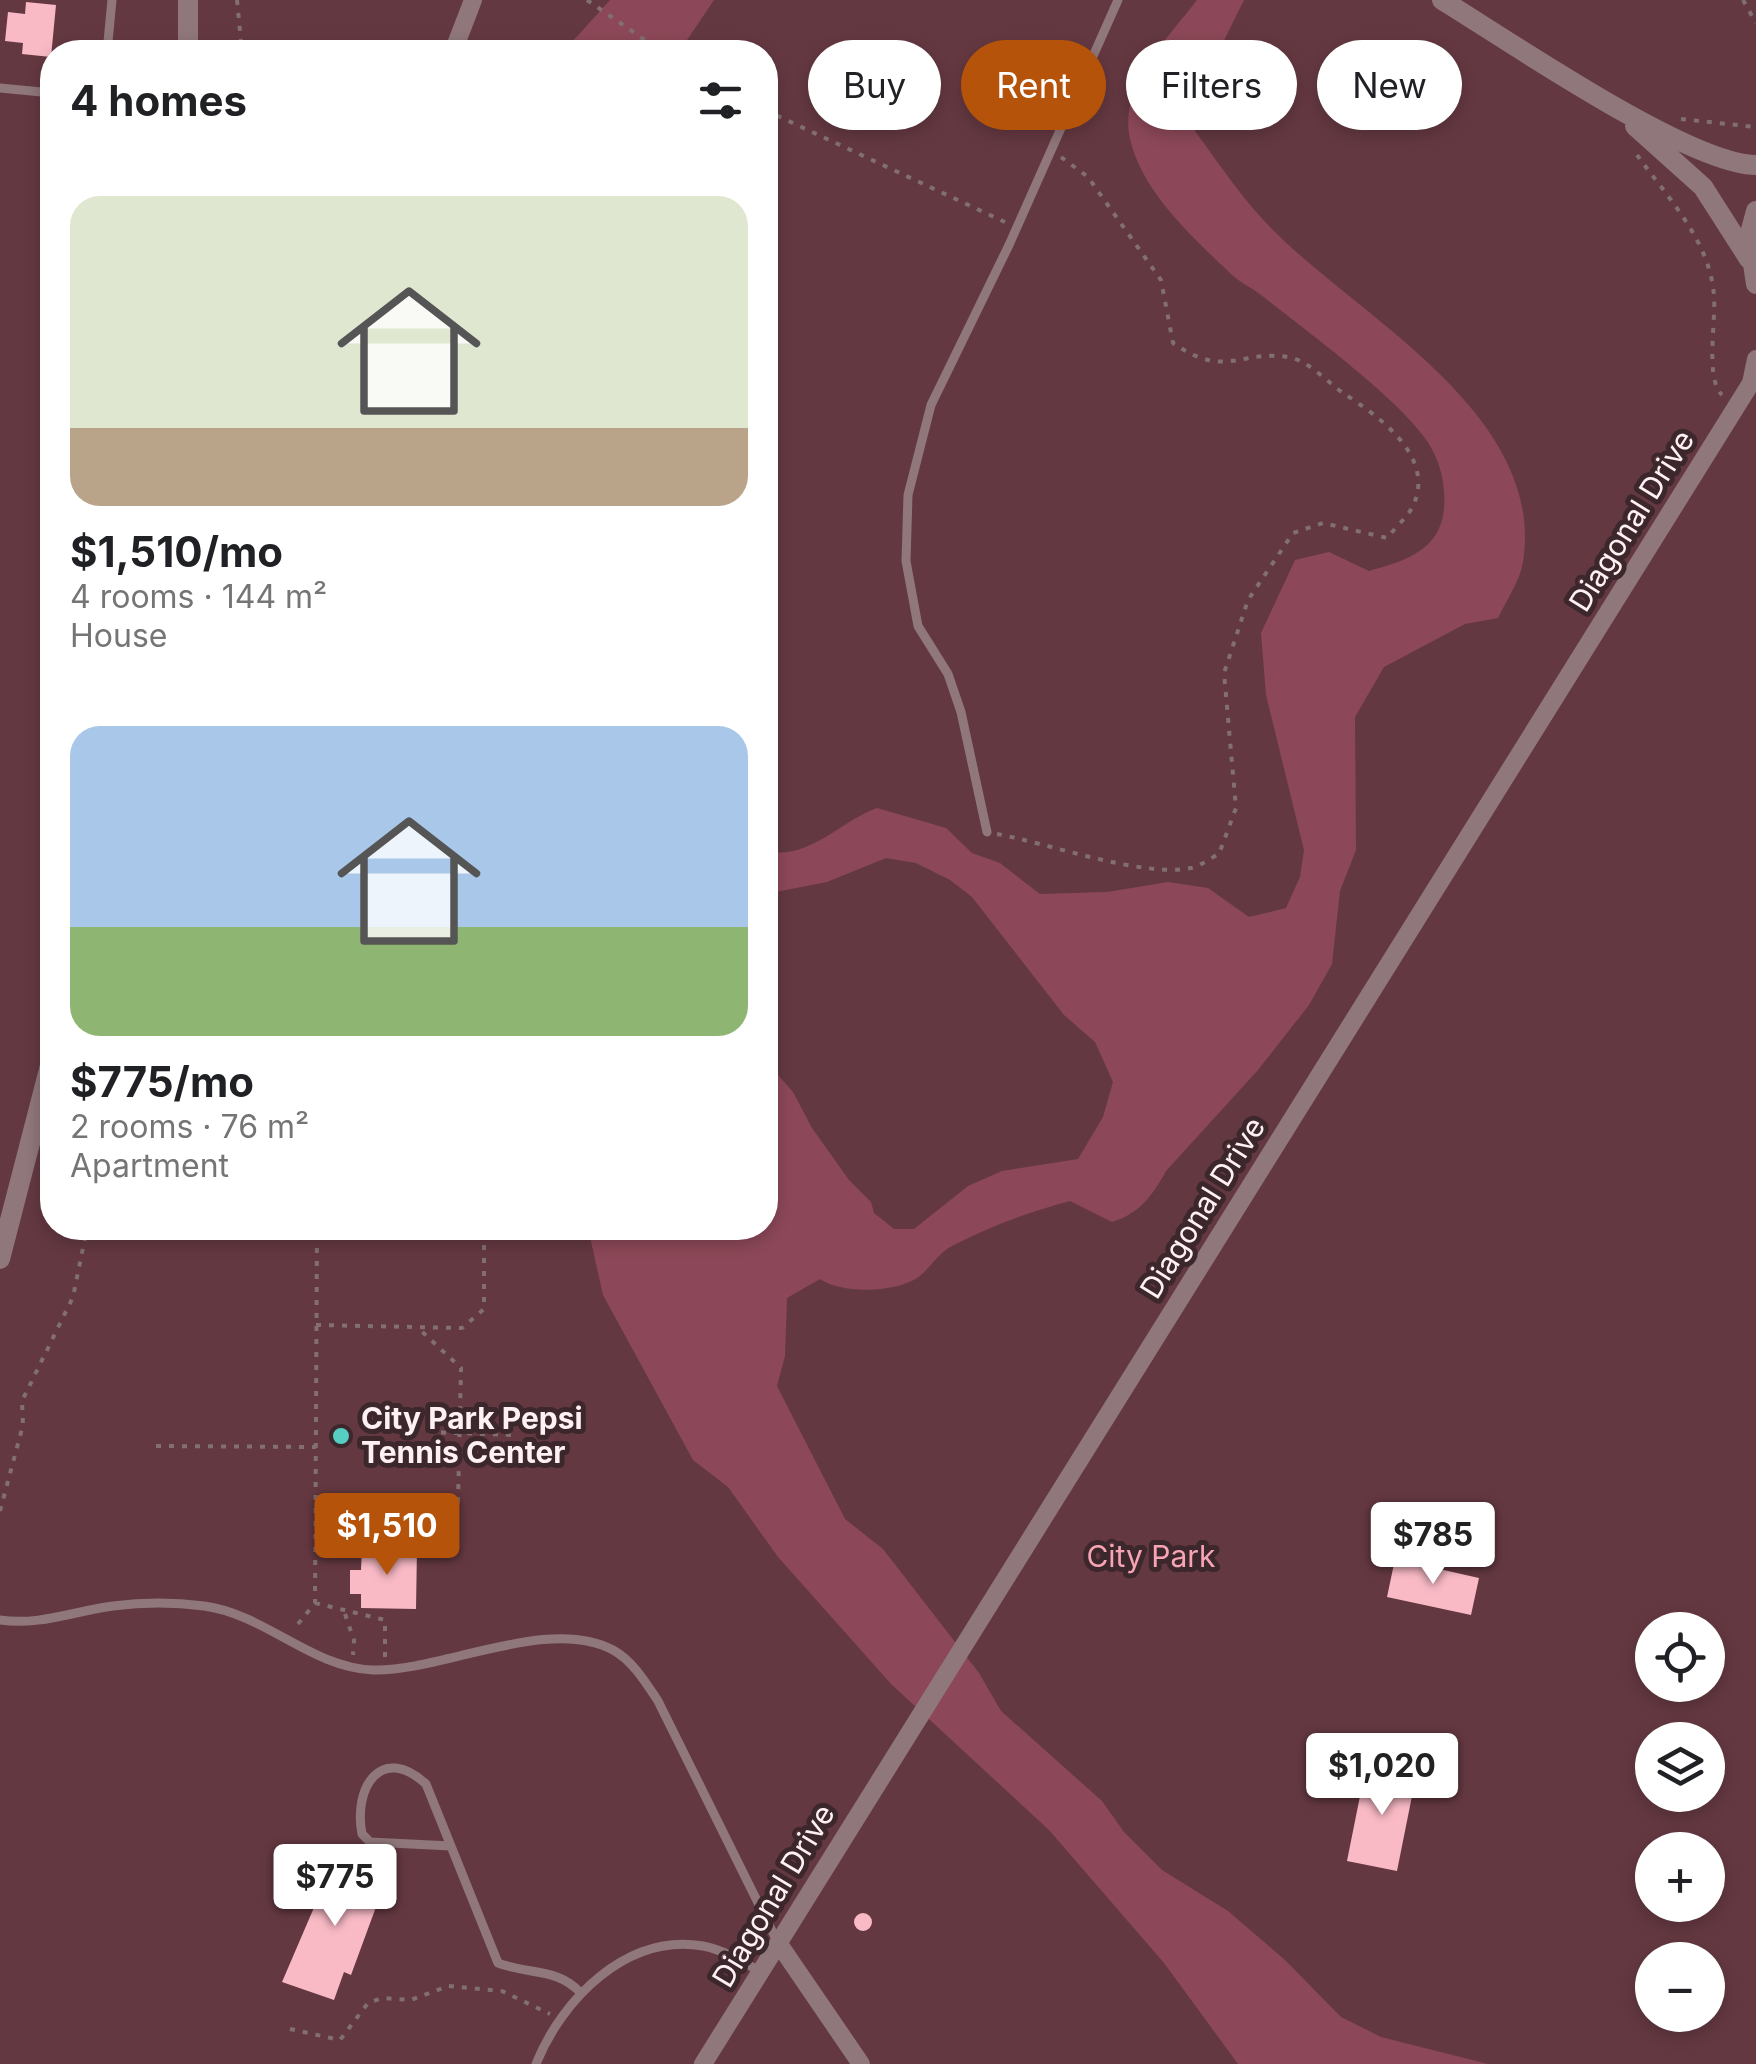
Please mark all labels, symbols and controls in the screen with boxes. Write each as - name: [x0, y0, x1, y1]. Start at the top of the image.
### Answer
- chip: Buy: [808, 40, 941, 130]
- chip: Rent: [961, 40, 1106, 130]
- chip: Filters: [1126, 40, 1297, 130]
- chip: New: [1317, 40, 1462, 130]
- icon: filters: [693, 73, 748, 128]
- text: 4 homes: [70, 75, 247, 126]
- icon: home: [319, 261, 499, 441]
- street label: Diagonal Drive: [1561, 423, 1701, 618]
- text: $1,510/mo: [70, 526, 283, 577]
- text: 4 rooms · 144 m²: [70, 577, 327, 616]
- text: House: [70, 616, 167, 655]
- icon: home: [319, 791, 499, 971]
- text: $775/mo: [70, 1056, 254, 1107]
- text: 2 rooms · 76 m²: [70, 1107, 309, 1146]
- street label: Diagonal Drive: [1132, 1110, 1272, 1305]
- text: Apartment: [70, 1146, 229, 1185]
- place label: City Park Pepsi Tennis Center: [361, 1400, 583, 1470]
- marker: City Park Pepsi Tennis Center: [330, 1425, 352, 1447]
- pin: $1,510: [306, 1493, 468, 1578]
- pin: $785: [1374, 1502, 1492, 1587]
- text: $1,510: [336, 1506, 438, 1545]
- text: $785: [1393, 1515, 1473, 1554]
- park label: City Park: [1086, 1538, 1216, 1574]
- map controls: [1635, 1612, 1725, 2032]
- button: locate: [1635, 1612, 1725, 1702]
- button: layers: [1635, 1722, 1725, 1812]
- pin: $1,020: [1301, 1733, 1463, 1818]
- text: $1,020: [1328, 1746, 1436, 1785]
- street label: Diagonal Drive: [704, 1798, 842, 1993]
- button: +: [1635, 1832, 1725, 1922]
- pin: $775: [276, 1844, 394, 1929]
- text: $775: [296, 1857, 374, 1896]
- button: −: [1635, 1942, 1725, 2032]

